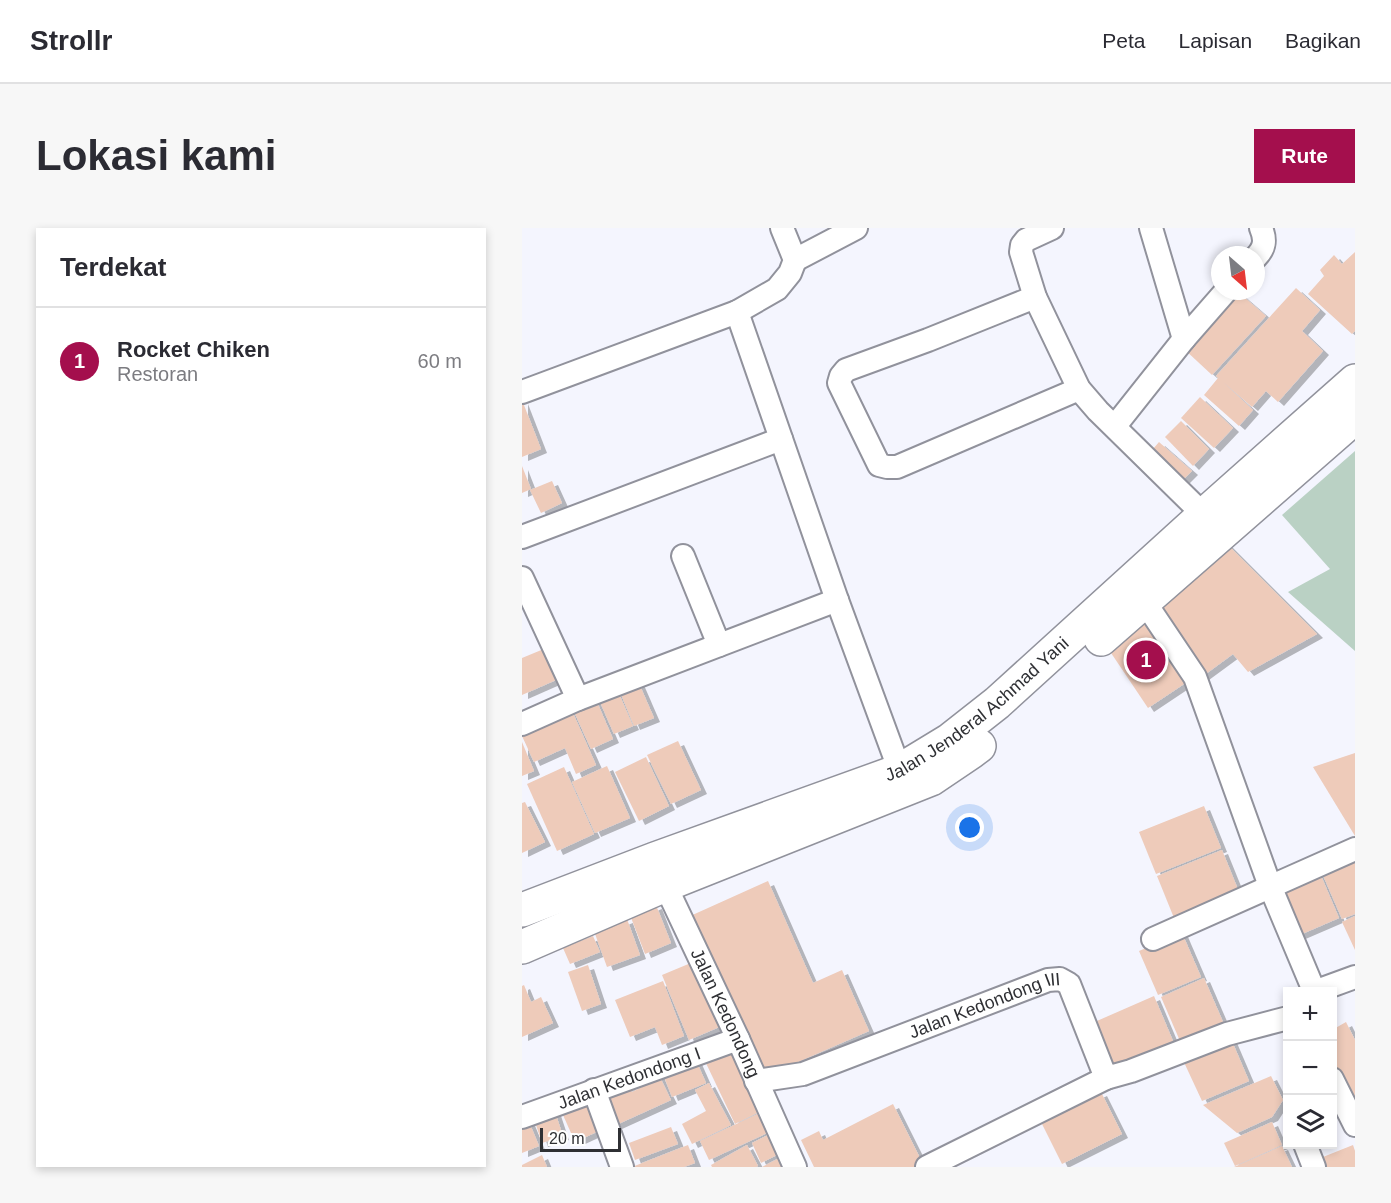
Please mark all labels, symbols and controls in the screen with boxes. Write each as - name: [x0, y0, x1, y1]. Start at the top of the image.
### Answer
- text: Strollr: [30, 25, 112, 56]
- text: Peta: [1102, 29, 1146, 52]
- text: Lapisan: [1179, 29, 1252, 52]
- text: Bagikan: [1285, 29, 1361, 52]
- button: Rute: [1254, 129, 1355, 183]
- text: Lokasi kami: [36, 132, 276, 179]
- north arrow: [1211, 246, 1265, 300]
- text: Terdekat: [60, 252, 166, 282]
- text: Rocket Chiken: [117, 337, 270, 362]
- text: 1: [74, 350, 85, 372]
- text: 60 m: [418, 350, 462, 372]
- text: Restoran: [117, 363, 198, 385]
- street label: Jalan Jenderal Achmad Yani: [882, 633, 1073, 785]
- pin: 1: [1126, 638, 1166, 682]
- your location: [955, 813, 984, 842]
- street label: Jalan Kedondong: [687, 945, 764, 1081]
- street label: Jalan Kedondong III: [906, 969, 1061, 1042]
- map controls: [1283, 987, 1337, 1149]
- button: +: [1283, 987, 1337, 1041]
- button: −: [1283, 1041, 1337, 1095]
- street label: Jalan Kedondong I: [555, 1043, 703, 1113]
- button: layers: [1283, 1095, 1337, 1149]
- scale bar: [540, 1125, 621, 1152]
- text: 20 m: [549, 1130, 585, 1147]

